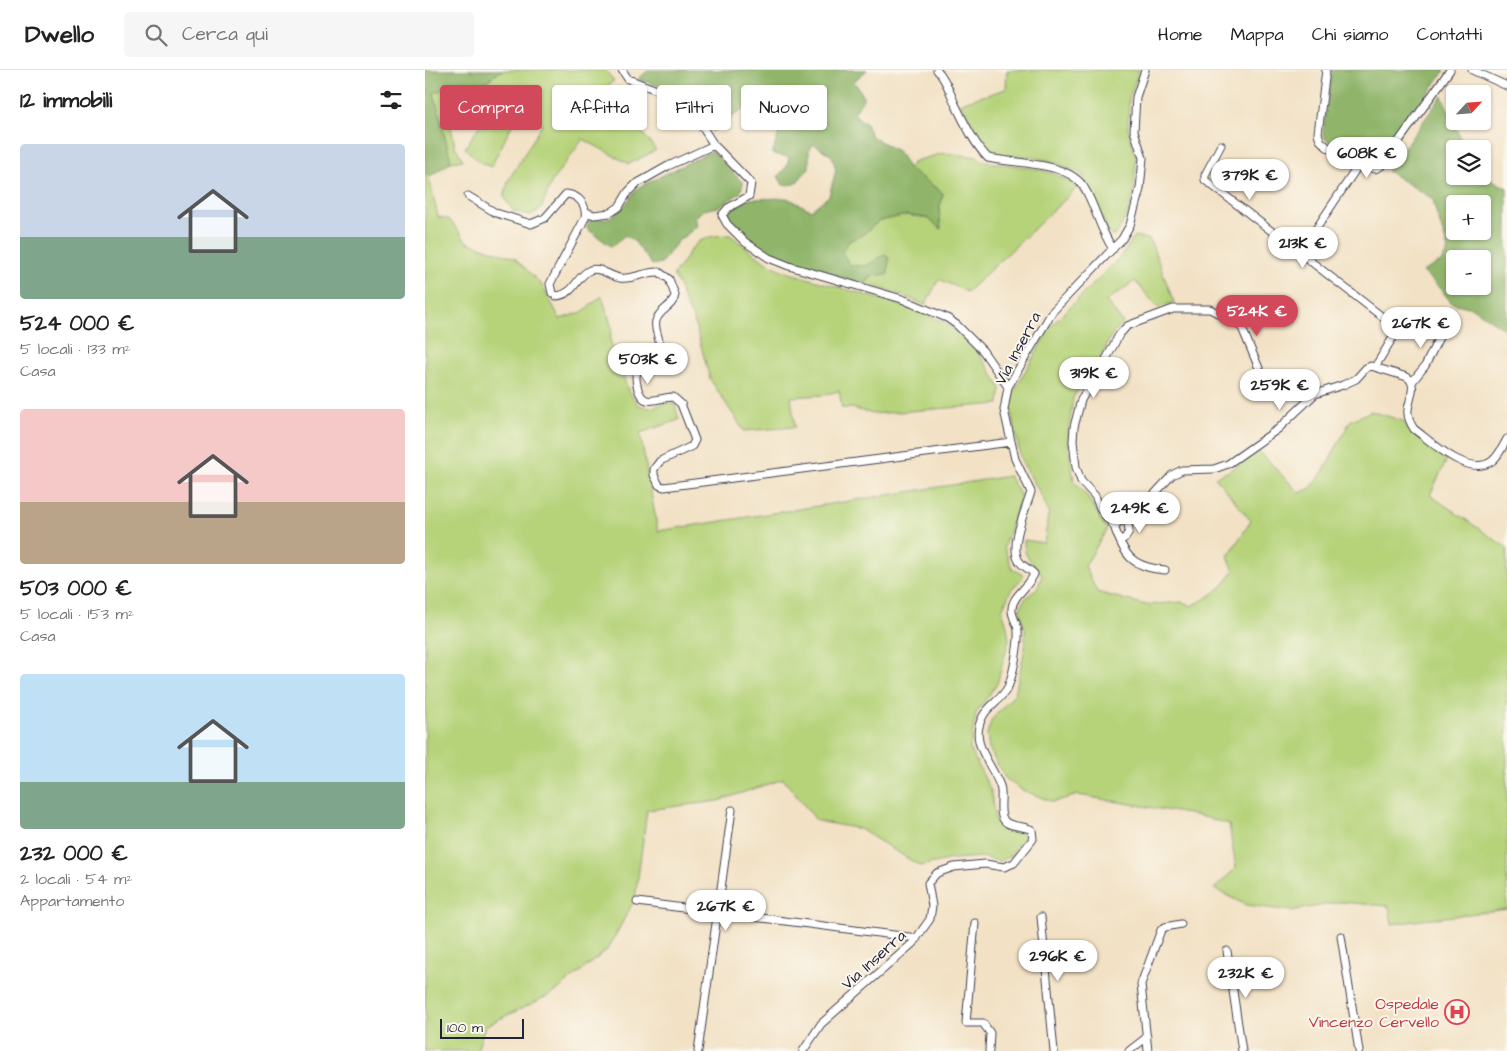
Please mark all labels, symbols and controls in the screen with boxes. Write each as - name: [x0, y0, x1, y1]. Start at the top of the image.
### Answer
- search box: [124, 12, 474, 57]
- text: Dwello: [25, 18, 94, 52]
- icon: search: [142, 21, 170, 49]
- text: Cerca qui: [182, 21, 268, 48]
- text: Home: [1158, 22, 1203, 47]
- text: Mappa: [1231, 22, 1284, 47]
- text: Chi siamo: [1312, 22, 1388, 47]
- text: Contatti: [1416, 22, 1482, 47]
- chip: Compra: [440, 85, 542, 130]
- chip: Affitta: [552, 85, 647, 130]
- chip: Filtri: [657, 85, 731, 130]
- chip: Nuovo: [741, 85, 827, 130]
- north arrow: [1446, 85, 1491, 130]
- map controls: [1446, 85, 1491, 295]
- text: 12 immobili: [20, 86, 112, 115]
- icon: filters: [377, 86, 405, 114]
- pin: 608K €: [1326, 136, 1408, 179]
- button: layers: [1446, 140, 1491, 185]
- text: 608K €: [1337, 142, 1397, 164]
- pin: 379K €: [1209, 158, 1291, 201]
- text: 379K €: [1222, 164, 1278, 186]
- icon: home: [168, 176, 258, 266]
- button: +: [1446, 195, 1491, 240]
- pin: 213K €: [1262, 226, 1344, 269]
- text: 213K €: [1279, 232, 1327, 254]
- button: −: [1446, 250, 1491, 295]
- pin: 524K €: [1216, 294, 1298, 337]
- text: 524K €: [1227, 300, 1287, 322]
- pin: 267K €: [1380, 306, 1462, 349]
- street label: Via Inserra: [989, 308, 1046, 389]
- text: 524 000 €: [20, 309, 134, 338]
- text: 267K €: [1392, 312, 1450, 334]
- text: 5 locali · 133 m²: [20, 338, 131, 360]
- pin: 503K €: [607, 342, 689, 385]
- text: 503K €: [619, 348, 677, 370]
- pin: 319K €: [1053, 356, 1135, 399]
- text: Casa: [20, 360, 56, 382]
- text: 319K €: [1070, 362, 1118, 384]
- pin: 259K €: [1239, 368, 1321, 411]
- text: 259K €: [1251, 374, 1309, 396]
- icon: home: [168, 441, 258, 531]
- pin: 249K €: [1099, 492, 1181, 534]
- text: 249K €: [1111, 497, 1169, 519]
- text: 503 000 €: [20, 574, 132, 603]
- text: 5 locali · 153 m²: [20, 603, 134, 625]
- text: Casa: [20, 625, 56, 647]
- icon: home: [168, 706, 258, 796]
- text: 232 000 €: [20, 839, 128, 868]
- text: 2 locali · 54 m²: [20, 868, 132, 890]
- text: Appartamento: [20, 890, 124, 912]
- pin: 267K €: [685, 890, 767, 932]
- text: 267K €: [697, 895, 755, 917]
- street label: Via Inserra: [837, 925, 911, 995]
- pin: 296K €: [1017, 940, 1099, 982]
- text: 296K €: [1029, 945, 1087, 967]
- pin: 232K €: [1205, 956, 1287, 999]
- text: 232K €: [1218, 962, 1274, 984]
- place label: Ospedale Vincenzo Cervello: [1309, 993, 1439, 1033]
- hospital icon: Ospedale Vincenzo Cervello: [1444, 999, 1470, 1025]
- scale bar: [440, 1016, 524, 1039]
- text: 100 m: [447, 1018, 483, 1038]

